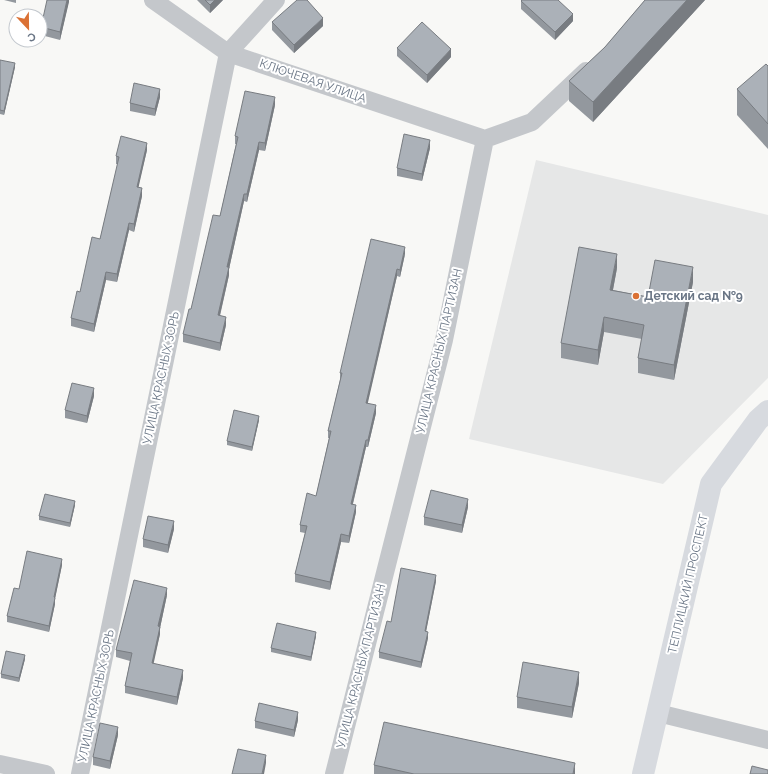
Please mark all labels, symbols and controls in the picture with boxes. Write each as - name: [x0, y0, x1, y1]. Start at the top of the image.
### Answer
- north arrow: [8, 8, 48, 48]
- text: С: [25, 29, 37, 44]
- street label: КЛЮЧЕВАЯ УЛИЦА: [258, 56, 368, 106]
- street label: УЛИЦА КРАСНЫХ ПАРТИЗАН: [413, 267, 465, 435]
- place label: Детский сад №9: [644, 289, 743, 303]
- marker: Детский сад №9: [631, 291, 641, 301]
- street label: УЛИЦА КРАСНЫХ ЗОРЬ: [140, 310, 182, 446]
- street label: ТЕПЛИЦКИЙ ПРОСПЕКТ: [665, 512, 711, 655]
- street label: УЛИЦА КРАСНЫХ ПАРТИЗАН: [334, 582, 388, 750]
- street label: УЛИЦА КРАСНЫХ ЗОРЬ: [75, 628, 117, 764]

